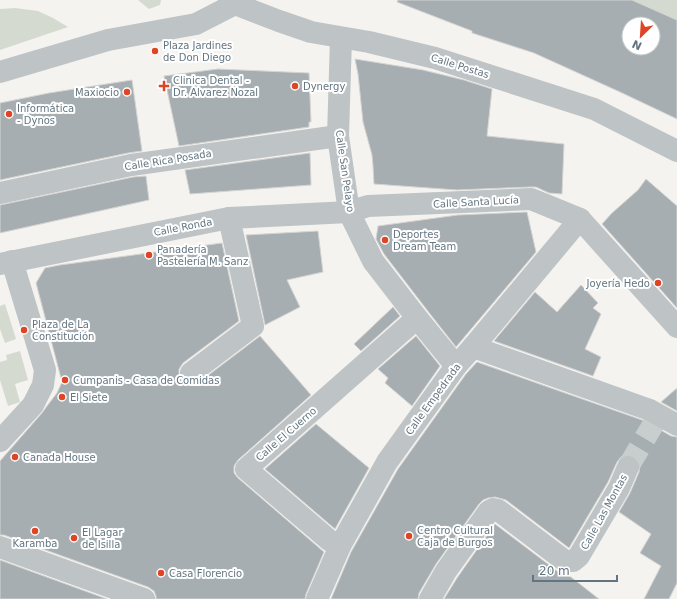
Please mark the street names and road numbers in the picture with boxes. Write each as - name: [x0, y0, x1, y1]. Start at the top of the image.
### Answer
- street label: Calle Postas: [430, 52, 490, 80]
- street label: Calle San Pelayo: [334, 129, 356, 213]
- street label: Calle Rica Posada: [124, 148, 212, 172]
- street label: Calle Santa Lucía: [433, 194, 519, 210]
- street label: Calle Ronda: [153, 216, 213, 238]
- street label: Calle Empedrada: [403, 361, 463, 437]
- street label: Calle El Cuerno: [254, 405, 318, 463]
- street label: Calle Las Montas: [579, 472, 629, 552]

